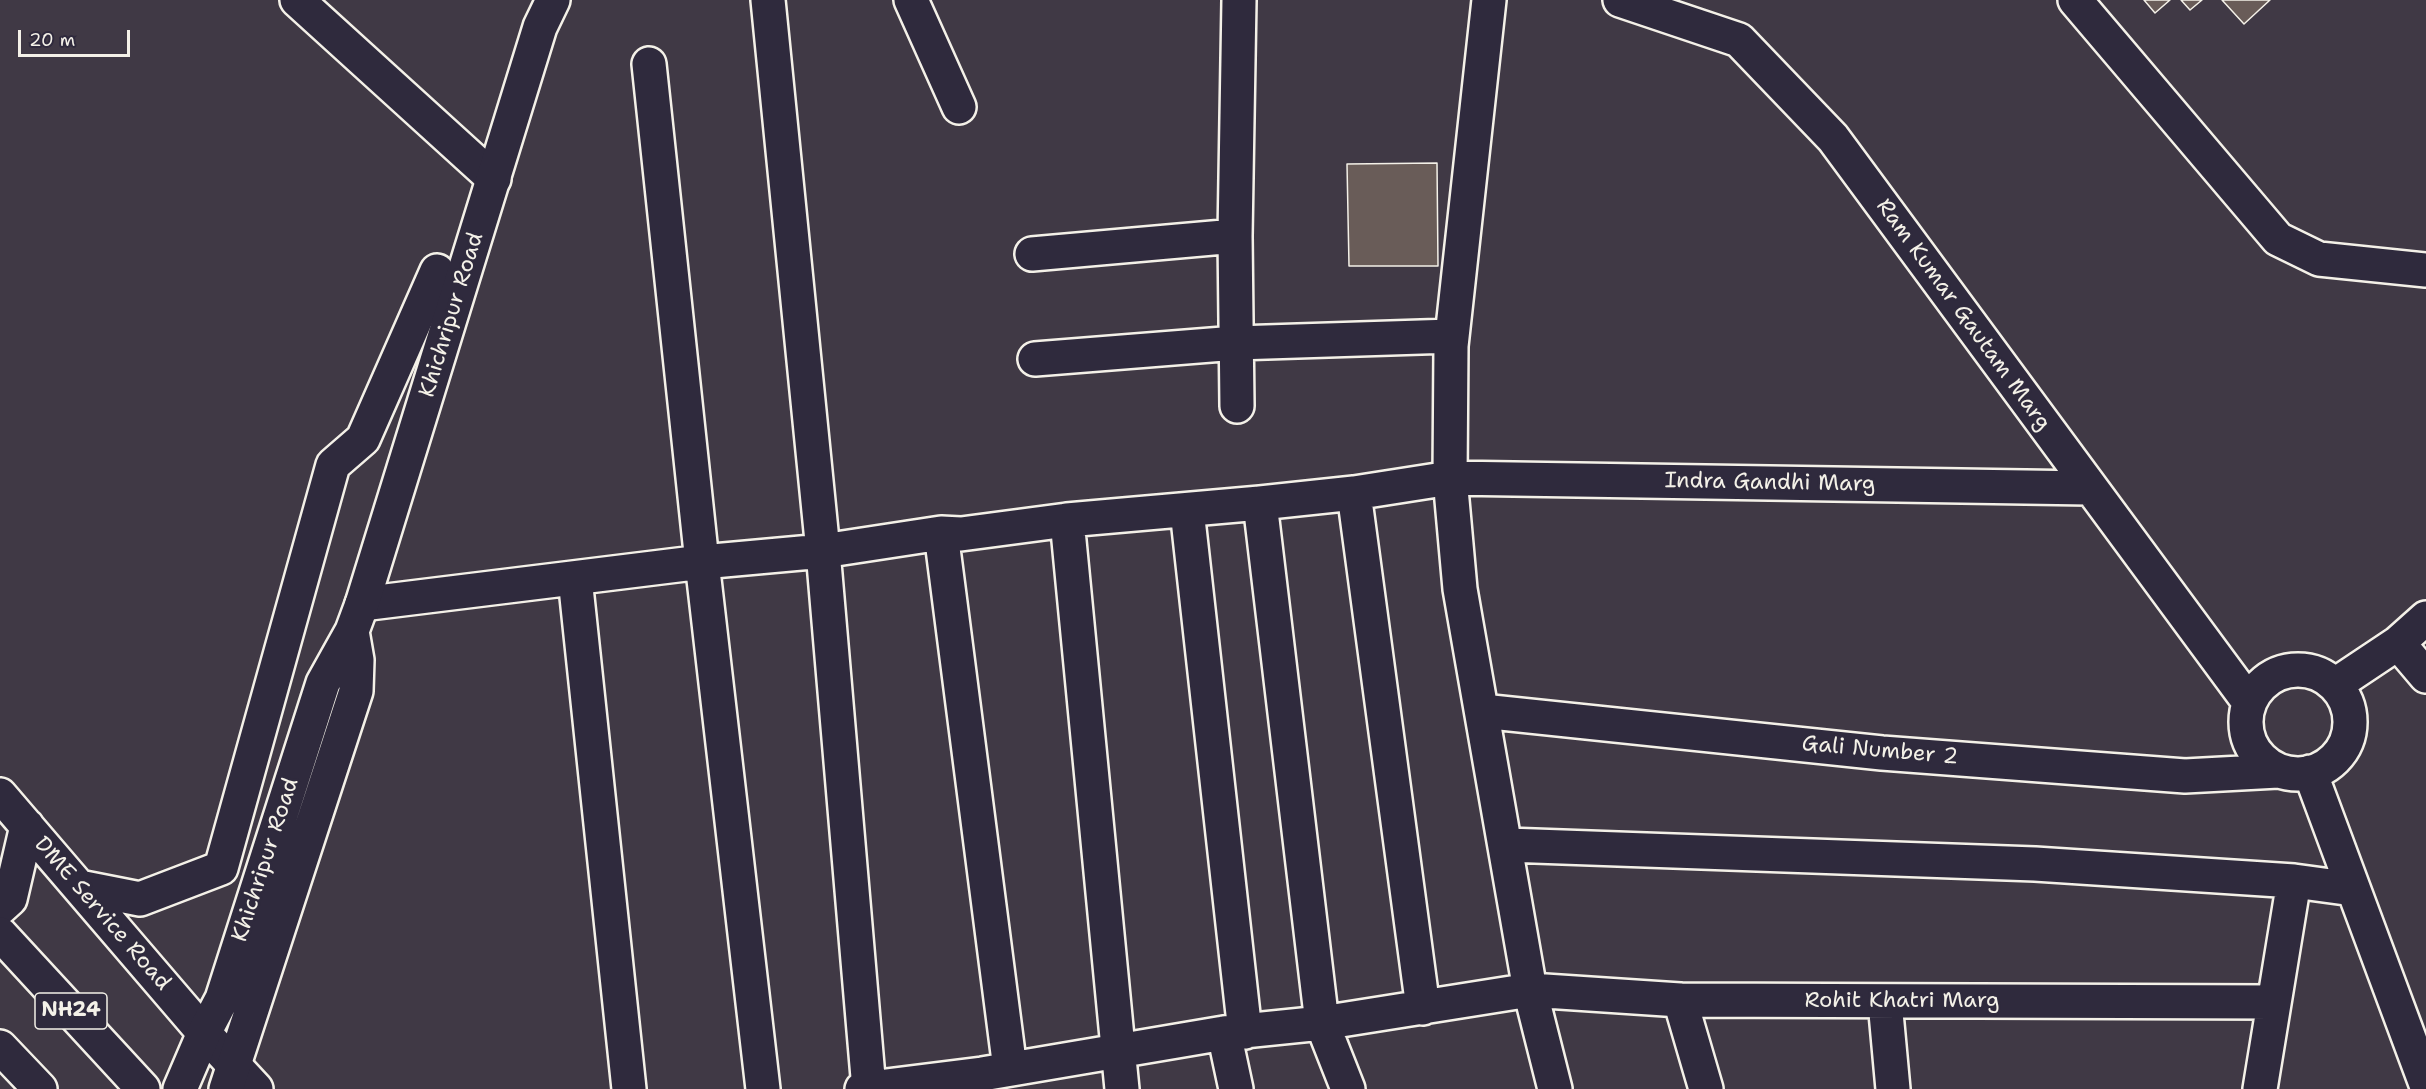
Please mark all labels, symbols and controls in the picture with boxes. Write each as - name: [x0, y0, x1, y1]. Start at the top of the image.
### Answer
- scale bar: [21, 18, 134, 56]
- text: 20 m: [29, 28, 75, 52]
- street label: Ram Kumar Gautam Marg: [1870, 194, 2056, 436]
- street label: Khichripur Road: [414, 229, 490, 401]
- street label: Indra Gandhi Marg: [1664, 468, 1876, 498]
- street label: Gali Number 2: [1801, 731, 1959, 771]
- street label: Khichripur Road: [227, 775, 305, 945]
- street label: DME Service Road: [28, 832, 176, 996]
- street label: Rohit Khatri Marg: [1804, 988, 2000, 1014]
- road number: NH24: [35, 993, 107, 1029]

